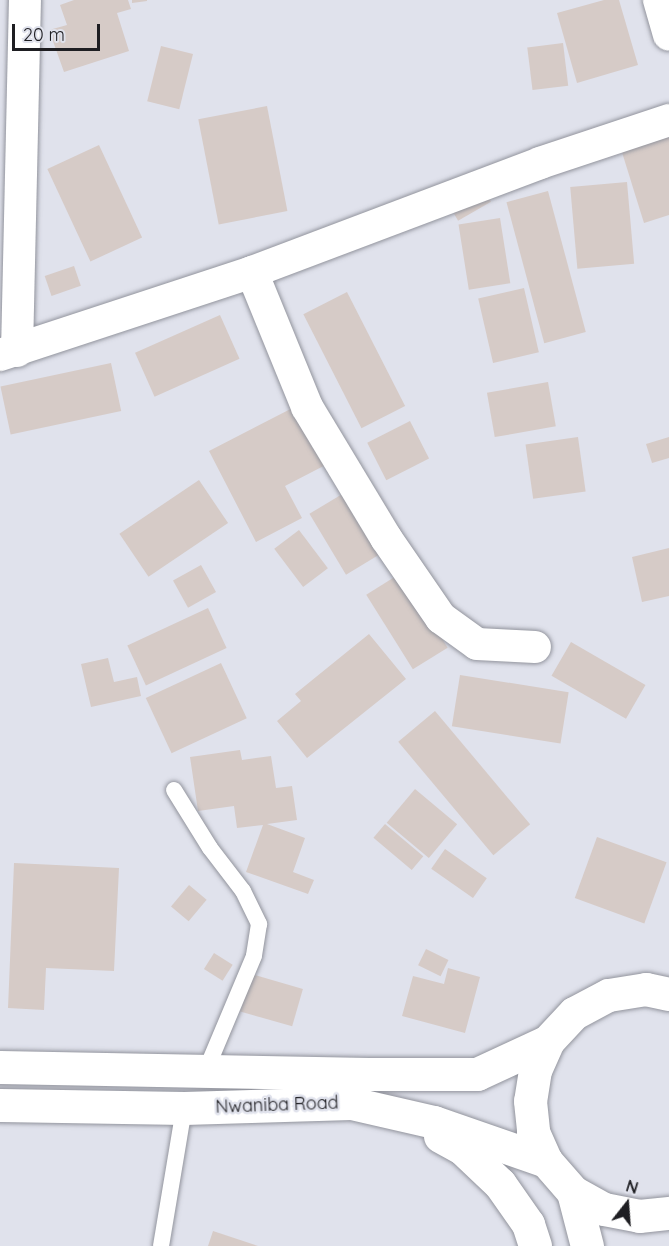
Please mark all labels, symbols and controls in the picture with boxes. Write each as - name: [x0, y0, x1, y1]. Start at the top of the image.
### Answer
- scale bar: [15, 12, 104, 50]
- text: 20 m: [23, 23, 65, 46]
- street label: Nwaniba Road: [215, 1092, 339, 1118]
- north arrow: [597, 1174, 657, 1234]
- text: N: [624, 1176, 641, 1198]

